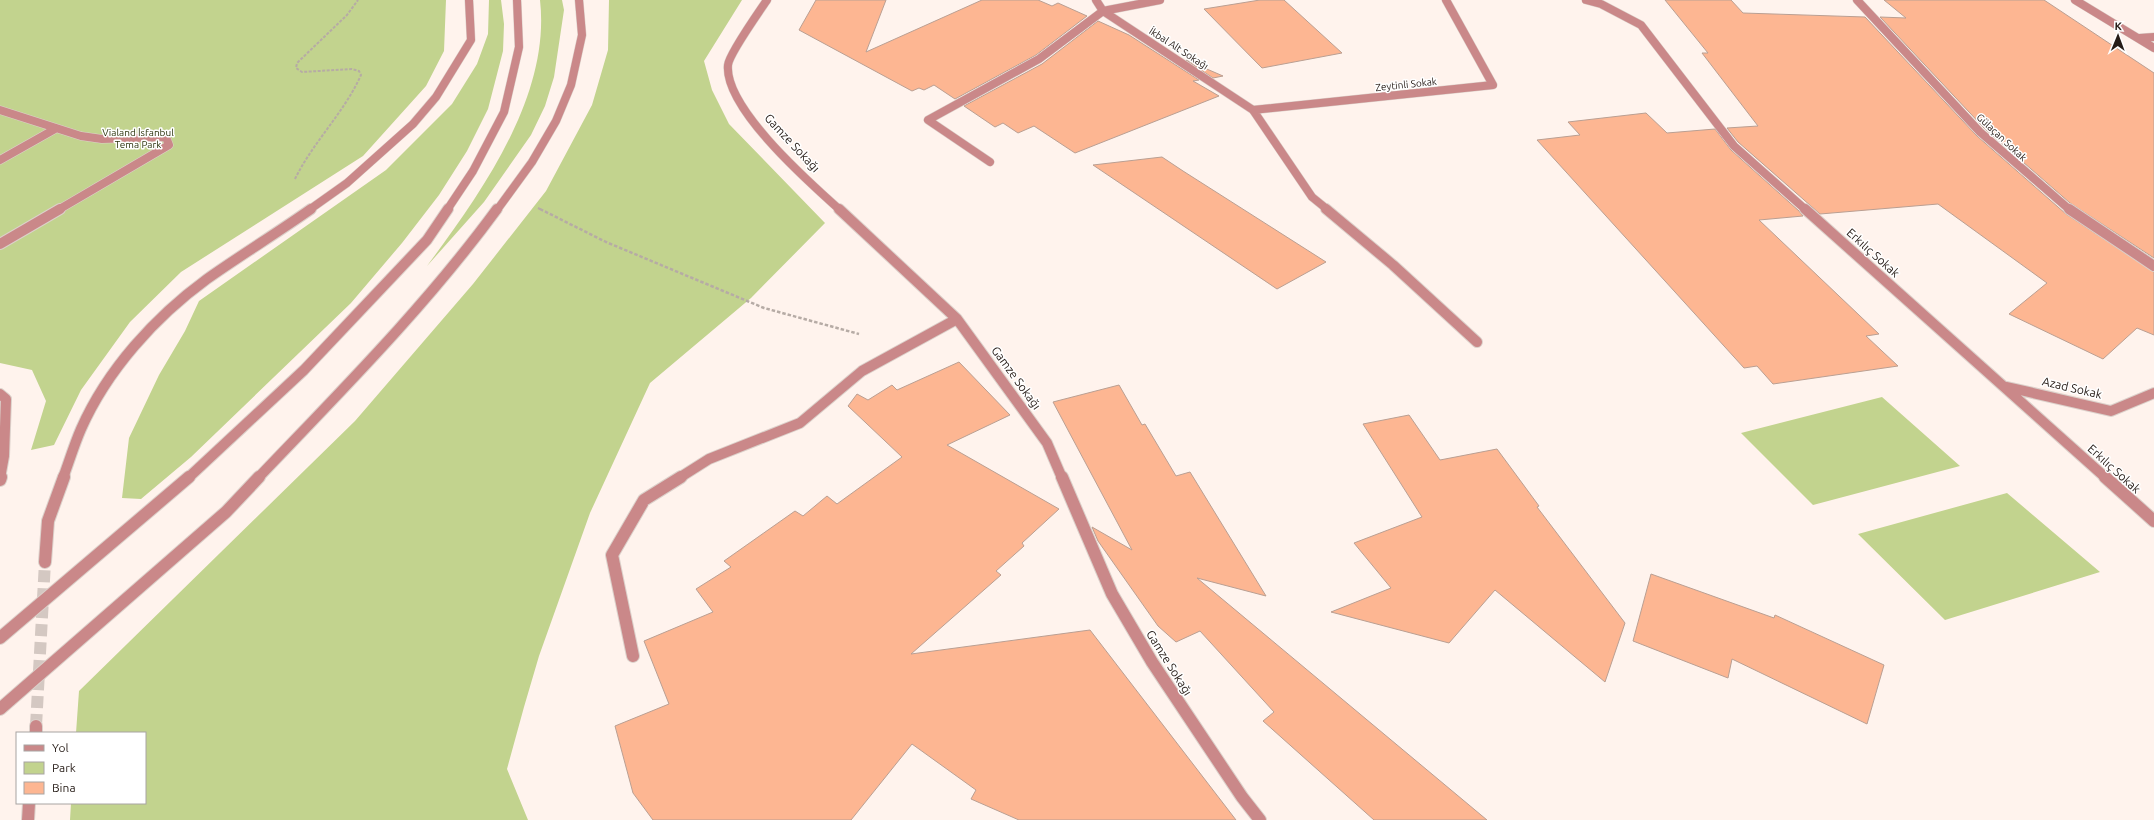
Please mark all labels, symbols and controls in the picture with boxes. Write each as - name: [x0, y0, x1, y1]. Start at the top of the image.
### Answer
- north arrow: [2098, 16, 2138, 56]
- text: K: [2114, 20, 2123, 32]
- street label: İkbal Alt Sokağı: [1147, 25, 1210, 72]
- street label: Zeytinli Sokak: [1375, 76, 1437, 93]
- street label: Gamze Sokağı: [762, 111, 823, 174]
- street label: Gülaçan Sokak: [1974, 111, 2029, 163]
- park label: Vialand İsfanbul Tema Park: [102, 127, 174, 150]
- street label: Erkılıç Sokak: [1844, 226, 1902, 280]
- street label: Gamze Sokağı: [989, 344, 1044, 412]
- street label: Azad Sokak: [2041, 374, 2103, 401]
- street label: Erkılıç Sokak: [2085, 442, 2143, 496]
- street label: Gamze Sokağı: [1144, 628, 1195, 698]
- legend: [16, 732, 146, 804]
- text: Yol: [52, 741, 69, 754]
- text: Park: [52, 761, 76, 774]
- text: Bina: [52, 781, 76, 794]

